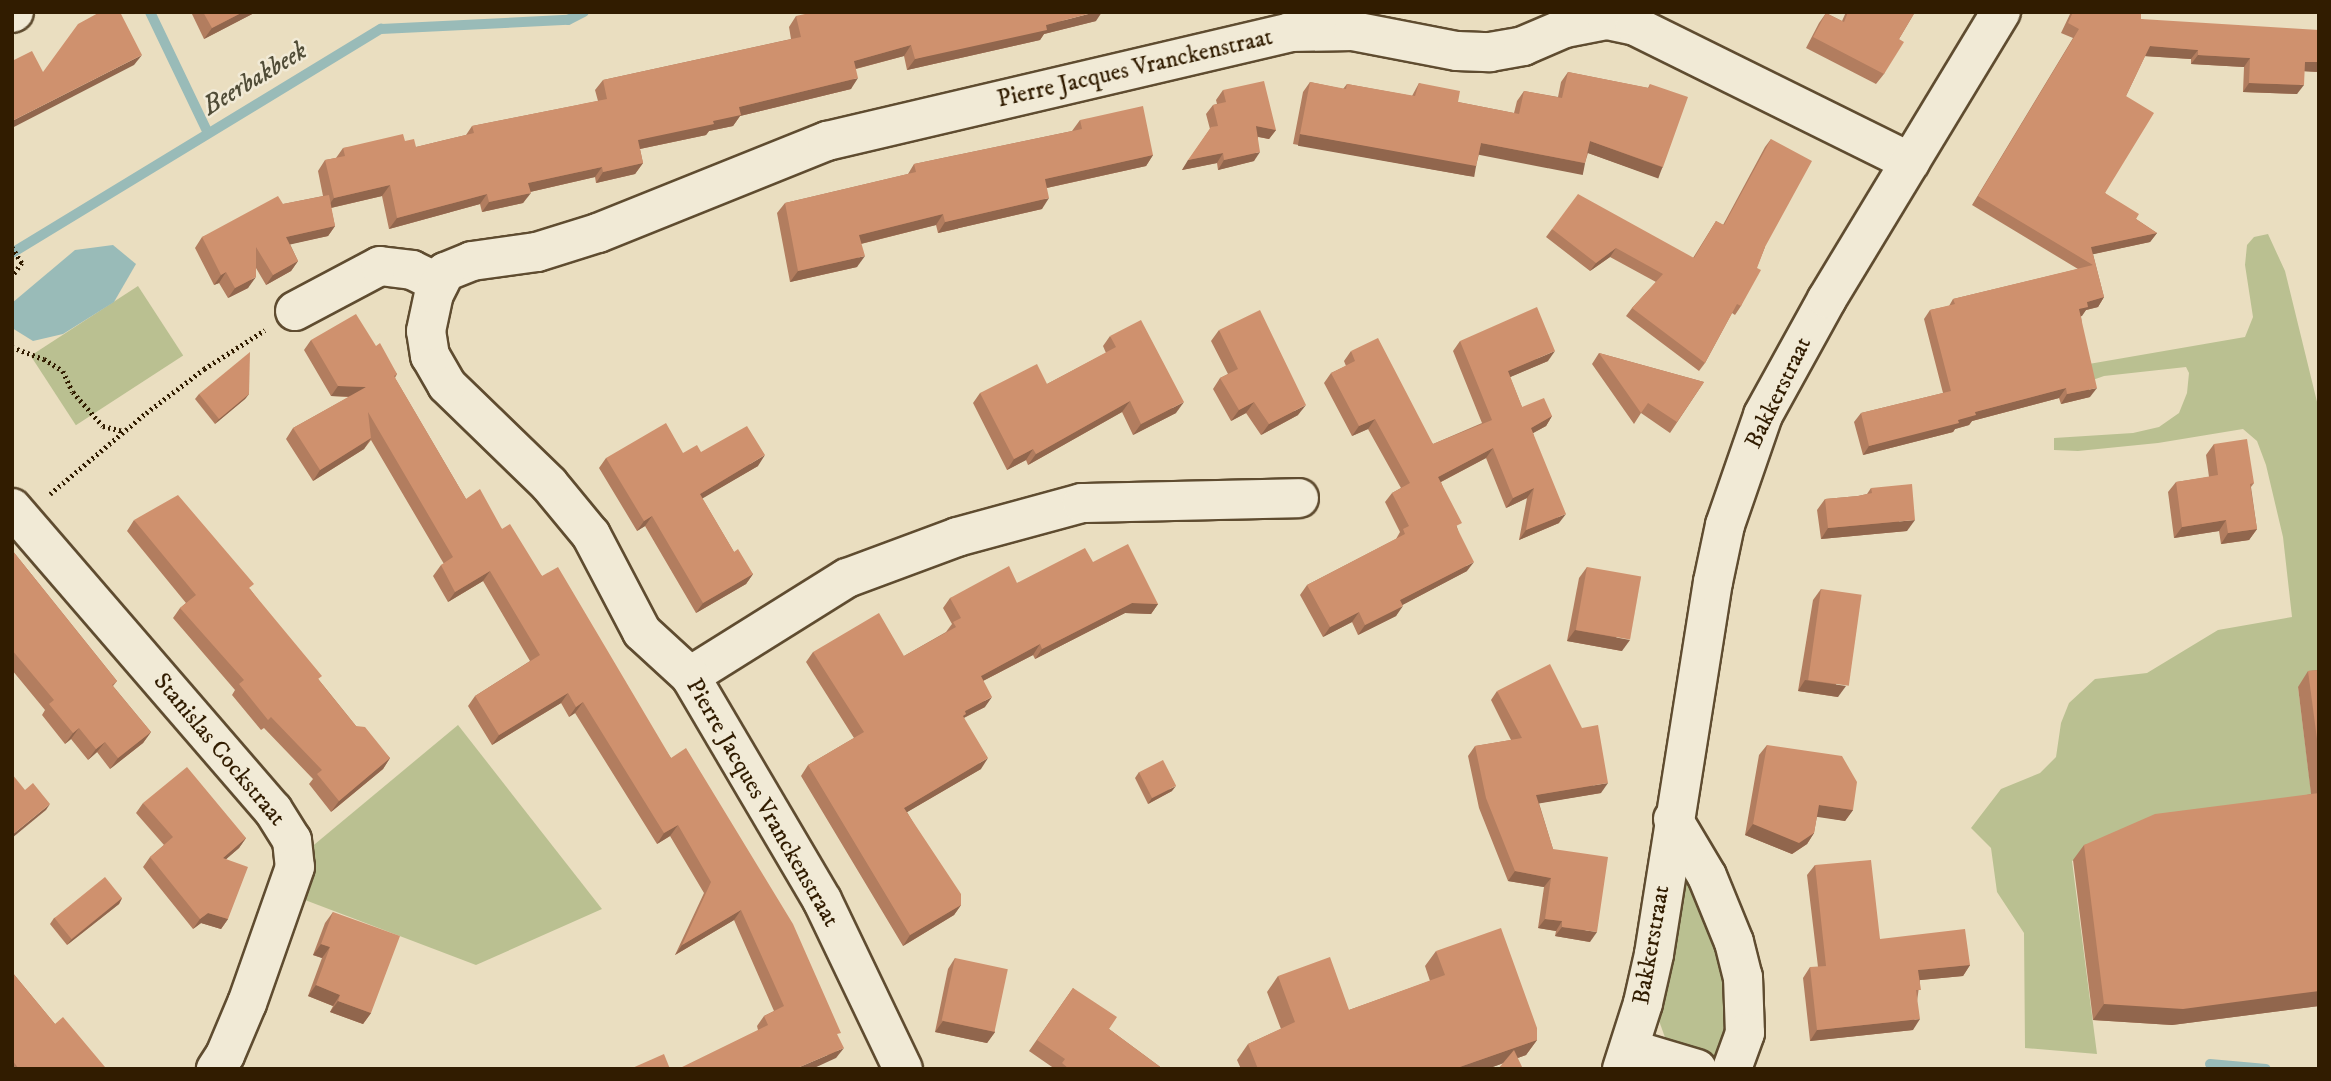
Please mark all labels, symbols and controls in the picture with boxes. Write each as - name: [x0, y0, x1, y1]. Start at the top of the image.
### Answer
- street label: Pierre Jacques Vranckenstraat: [994, 23, 1276, 115]
- water label: Beerbakbeek: [197, 36, 313, 122]
- street label: Bakkerstraat: [1740, 333, 1818, 453]
- street label: Stanislas Cockstraat: [147, 668, 291, 832]
- street label: Pierre Jacques Vranckenstraat: [679, 674, 845, 932]
- street label: Bakkerstraat: [1627, 883, 1677, 1007]

